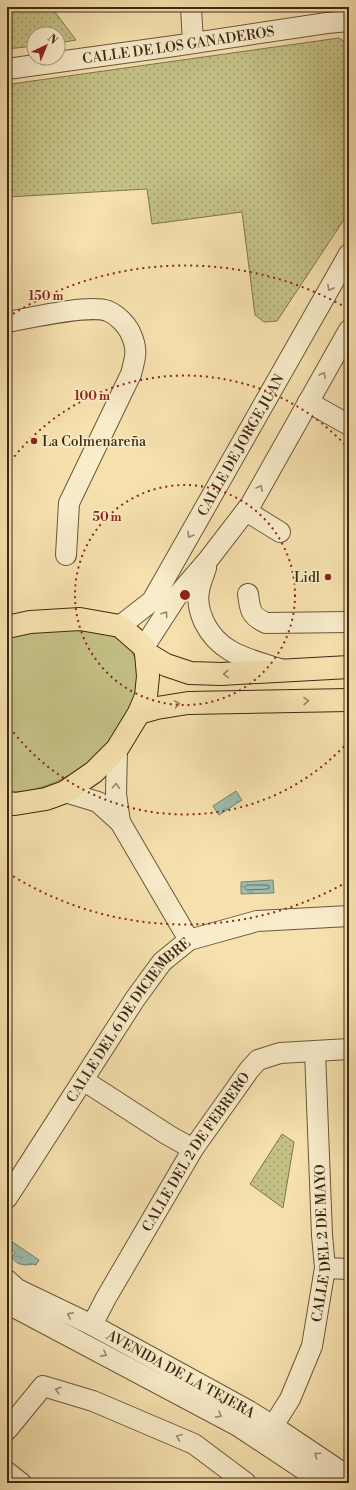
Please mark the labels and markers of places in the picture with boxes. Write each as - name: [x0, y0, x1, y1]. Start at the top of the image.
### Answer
- place label: La Colmenareña: [42, 433, 147, 451]
- marker: La Colmenareña: [29, 436, 39, 446]
- place label: Lidl: [294, 569, 320, 587]
- marker: Lidl: [323, 572, 333, 582]
- centre of rings: [178, 588, 192, 602]

